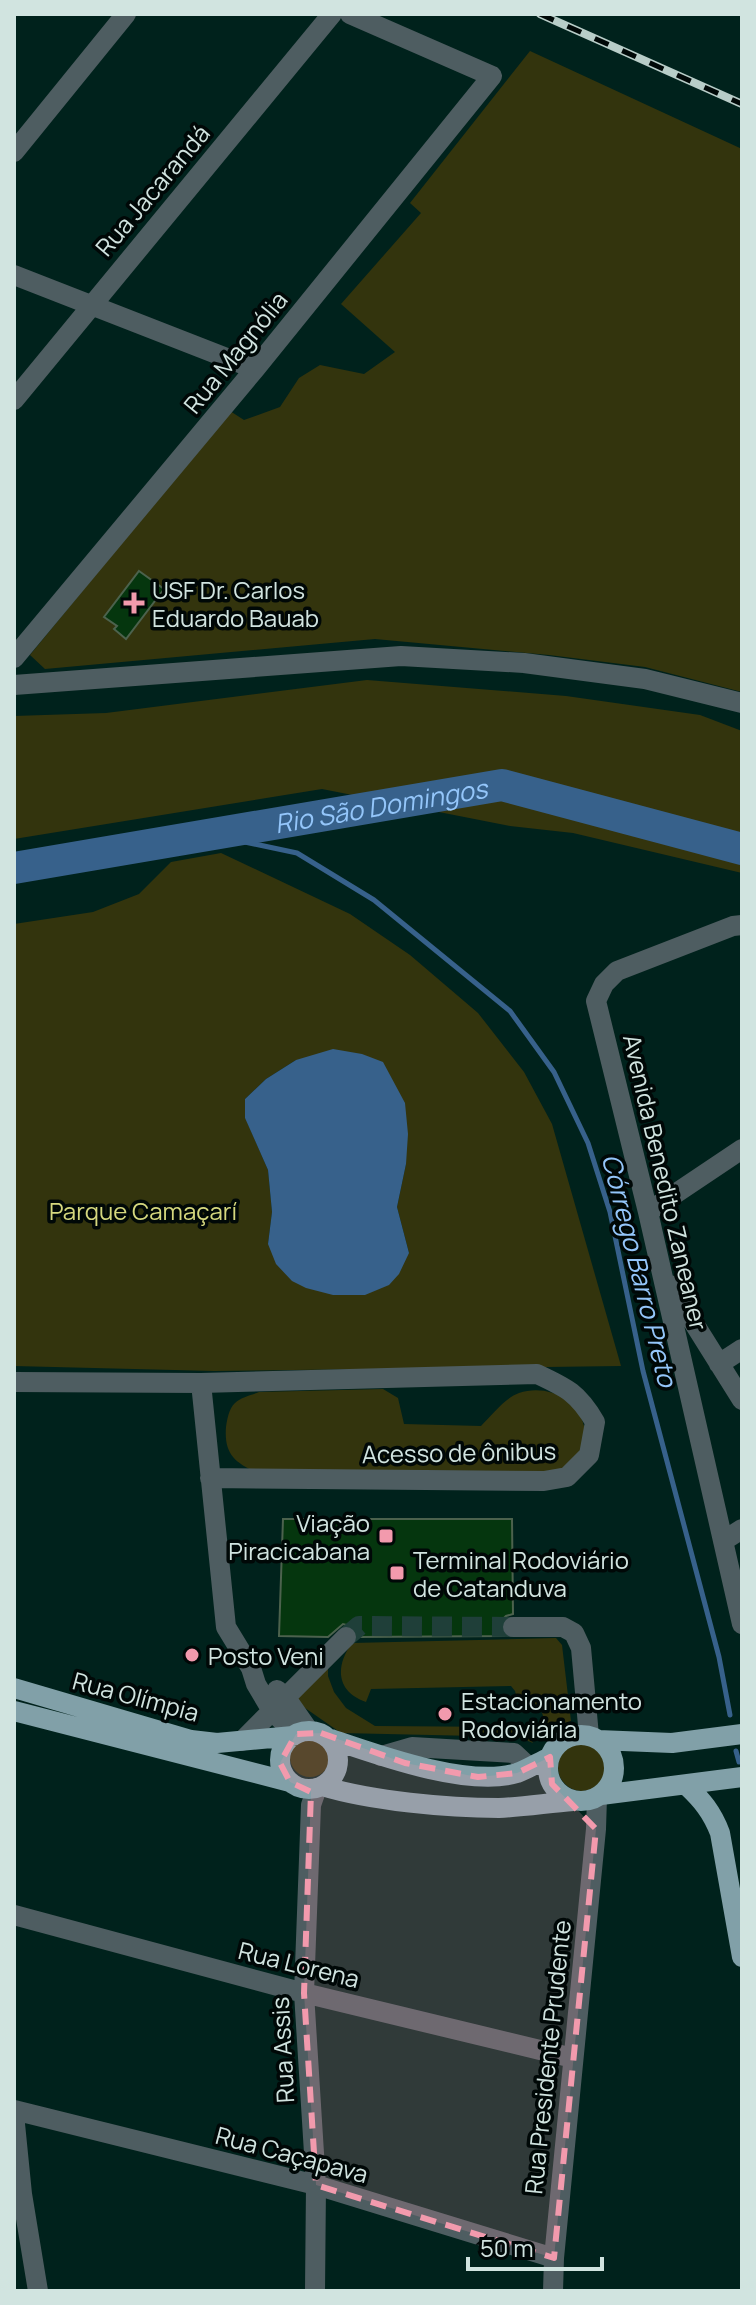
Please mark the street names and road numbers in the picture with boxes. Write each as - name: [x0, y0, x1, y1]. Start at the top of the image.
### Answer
- street label: Rua Jacarandá: [87, 117, 217, 263]
- street label: Rua Magnólia: [176, 284, 294, 420]
- street label: Avenida Benedito Zaneaner: [616, 1031, 716, 1333]
- street label: Acesso de ônibus: [361, 1434, 557, 1470]
- street label: Rua Olímpia: [69, 1663, 203, 1729]
- street label: Rua Presidente Prudente: [516, 1918, 578, 2196]
- street label: Rua Lorena: [235, 1933, 363, 1995]
- street label: Rua Assis: [263, 1996, 301, 2104]
- street label: Rua Caçapava: [212, 2118, 372, 2190]

